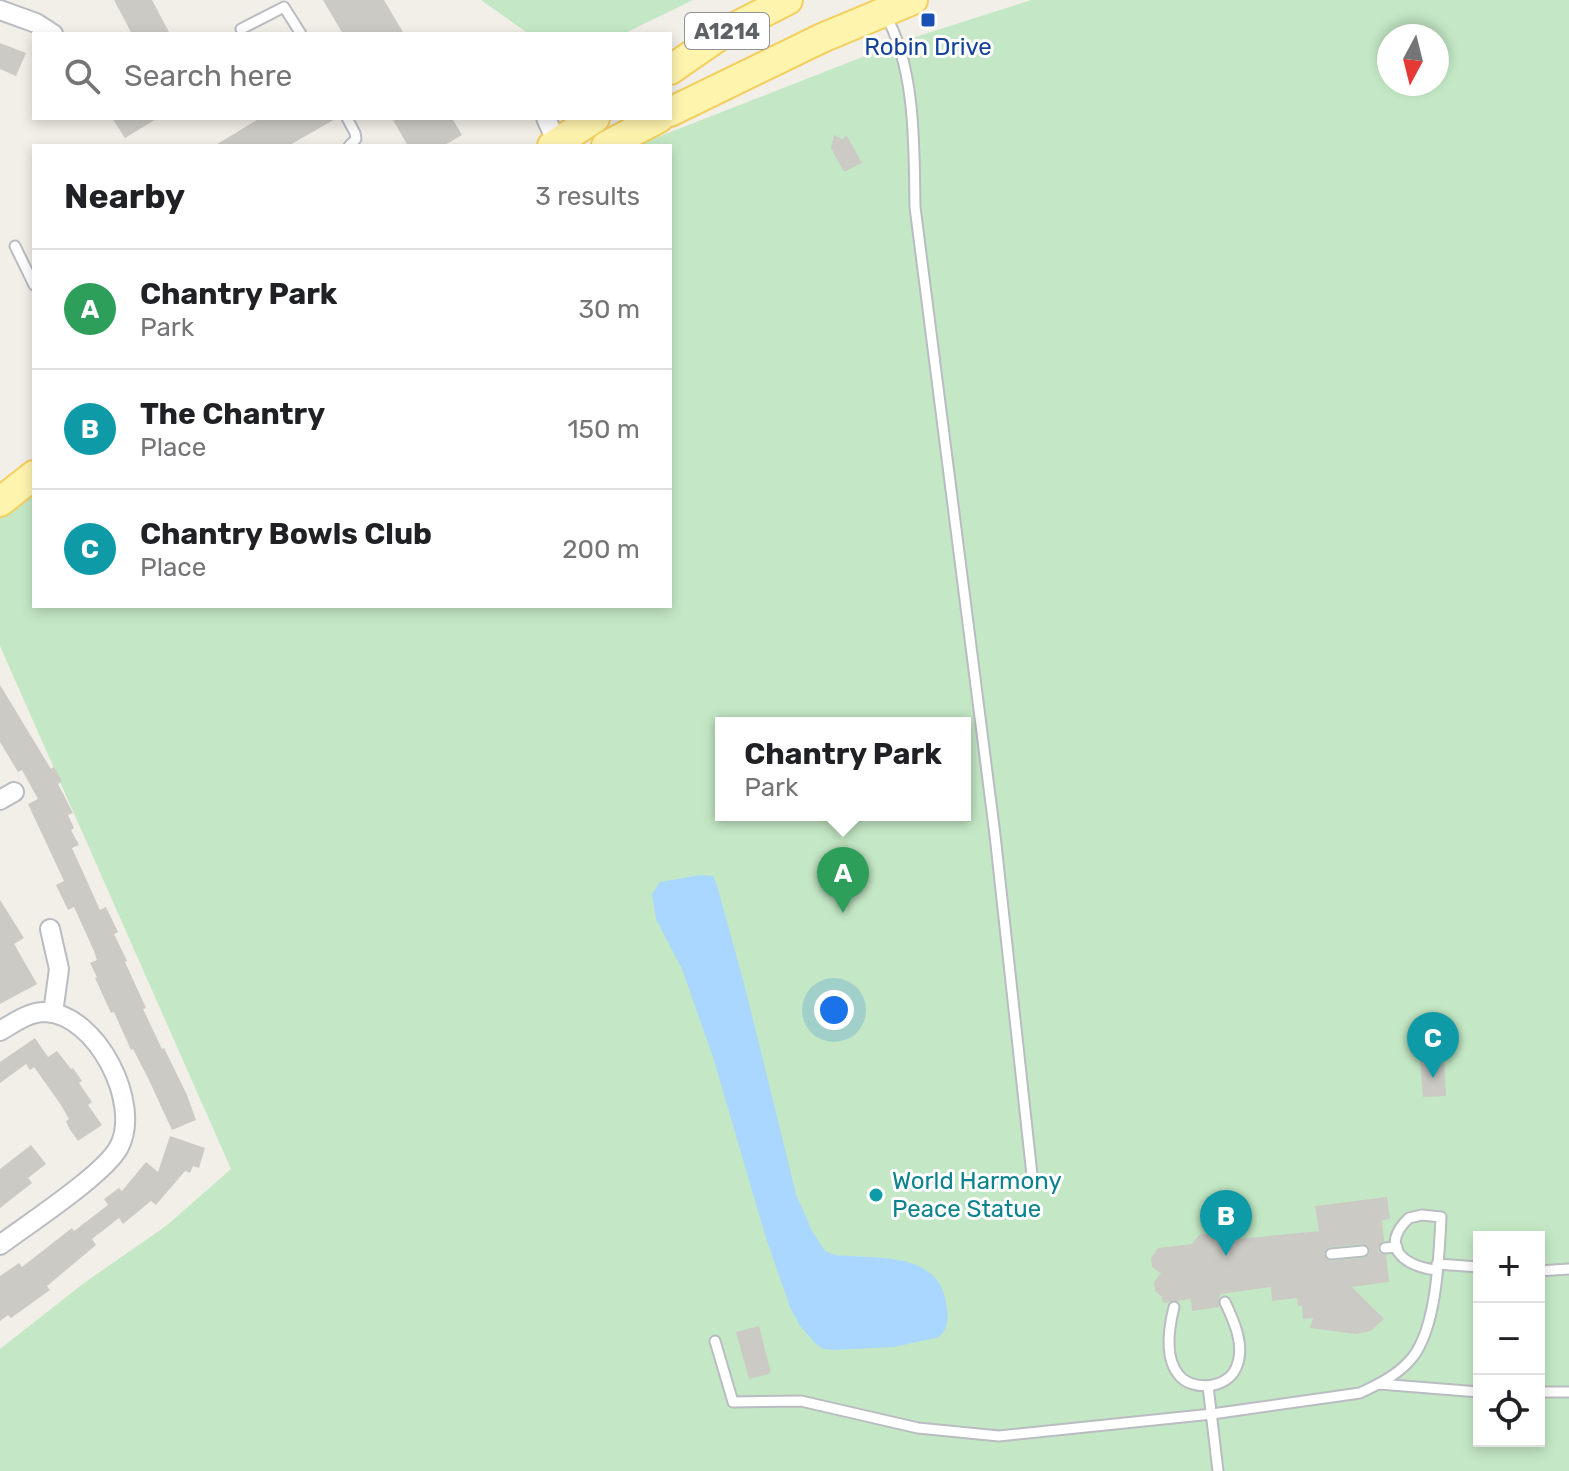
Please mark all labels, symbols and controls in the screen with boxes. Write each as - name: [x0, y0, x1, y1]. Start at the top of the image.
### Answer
- marker: Robin Drive: [919, 11, 937, 29]
- road number: A1214: [685, 13, 769, 49]
- north arrow: [1377, 24, 1449, 96]
- search box: [32, 32, 672, 120]
- place label: Robin Drive: [864, 33, 992, 61]
- icon: search: [60, 54, 104, 98]
- text: Search here: [124, 58, 292, 94]
- text: Nearby: [64, 176, 185, 217]
- text: 3 results: [535, 181, 640, 212]
- text: Chantry Park: [140, 276, 337, 312]
- text: A: [81, 294, 99, 325]
- text: 30 m: [578, 294, 640, 325]
- text: Park: [140, 312, 194, 343]
- text: The Chantry: [140, 396, 325, 432]
- text: B: [81, 414, 99, 445]
- text: 150 m: [567, 414, 640, 445]
- text: Place: [140, 432, 206, 463]
- text: Chantry Bowls Club: [140, 516, 432, 552]
- text: C: [81, 534, 99, 565]
- text: 200 m: [562, 534, 640, 565]
- text: Place: [140, 552, 206, 583]
- popup: [715, 717, 971, 821]
- text: Chantry Park: [744, 736, 942, 772]
- text: Park: [744, 772, 798, 803]
- pin: A: [817, 847, 869, 913]
- your location: [814, 990, 854, 1030]
- pin: C: [1407, 1012, 1459, 1078]
- place label: World Harmony Peace Statue: [892, 1167, 1062, 1223]
- marker: World Harmony Peace Statue: [867, 1186, 885, 1204]
- pin: B: [1200, 1190, 1252, 1256]
- map controls: [1473, 1231, 1545, 1447]
- button: +: [1473, 1231, 1545, 1303]
- button: −: [1473, 1303, 1545, 1375]
- button: locate: [1473, 1375, 1545, 1447]

